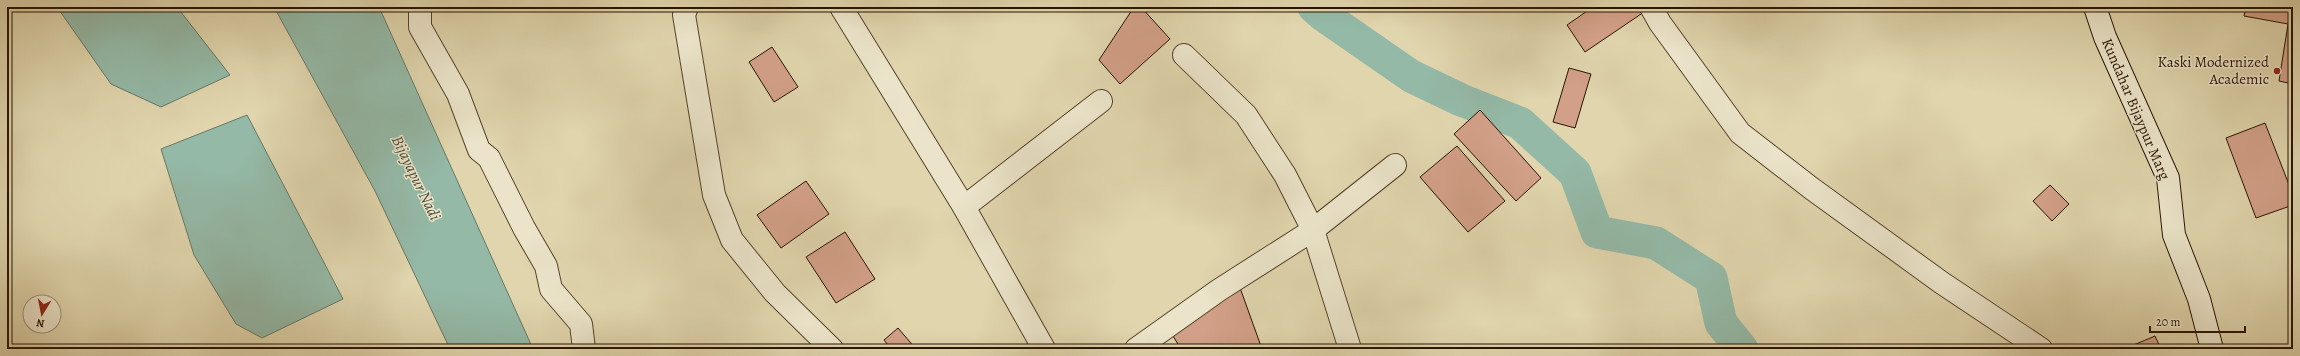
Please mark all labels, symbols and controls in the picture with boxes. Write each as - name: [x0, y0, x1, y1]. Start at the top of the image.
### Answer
- street label: Kundahar Bijaypur Marg: [2097, 35, 2175, 183]
- place label: Kaski Modernized Academic: [2158, 52, 2270, 89]
- marker: Kaski Modernized Academic: [2272, 66, 2282, 76]
- water label: Bijayapur Nadi: [386, 132, 446, 224]
- north arrow: [22, 294, 62, 334]
- scale bar: [2150, 308, 2245, 334]
- text: 20 m: [2156, 314, 2180, 330]
- text: N: [35, 315, 46, 331]

